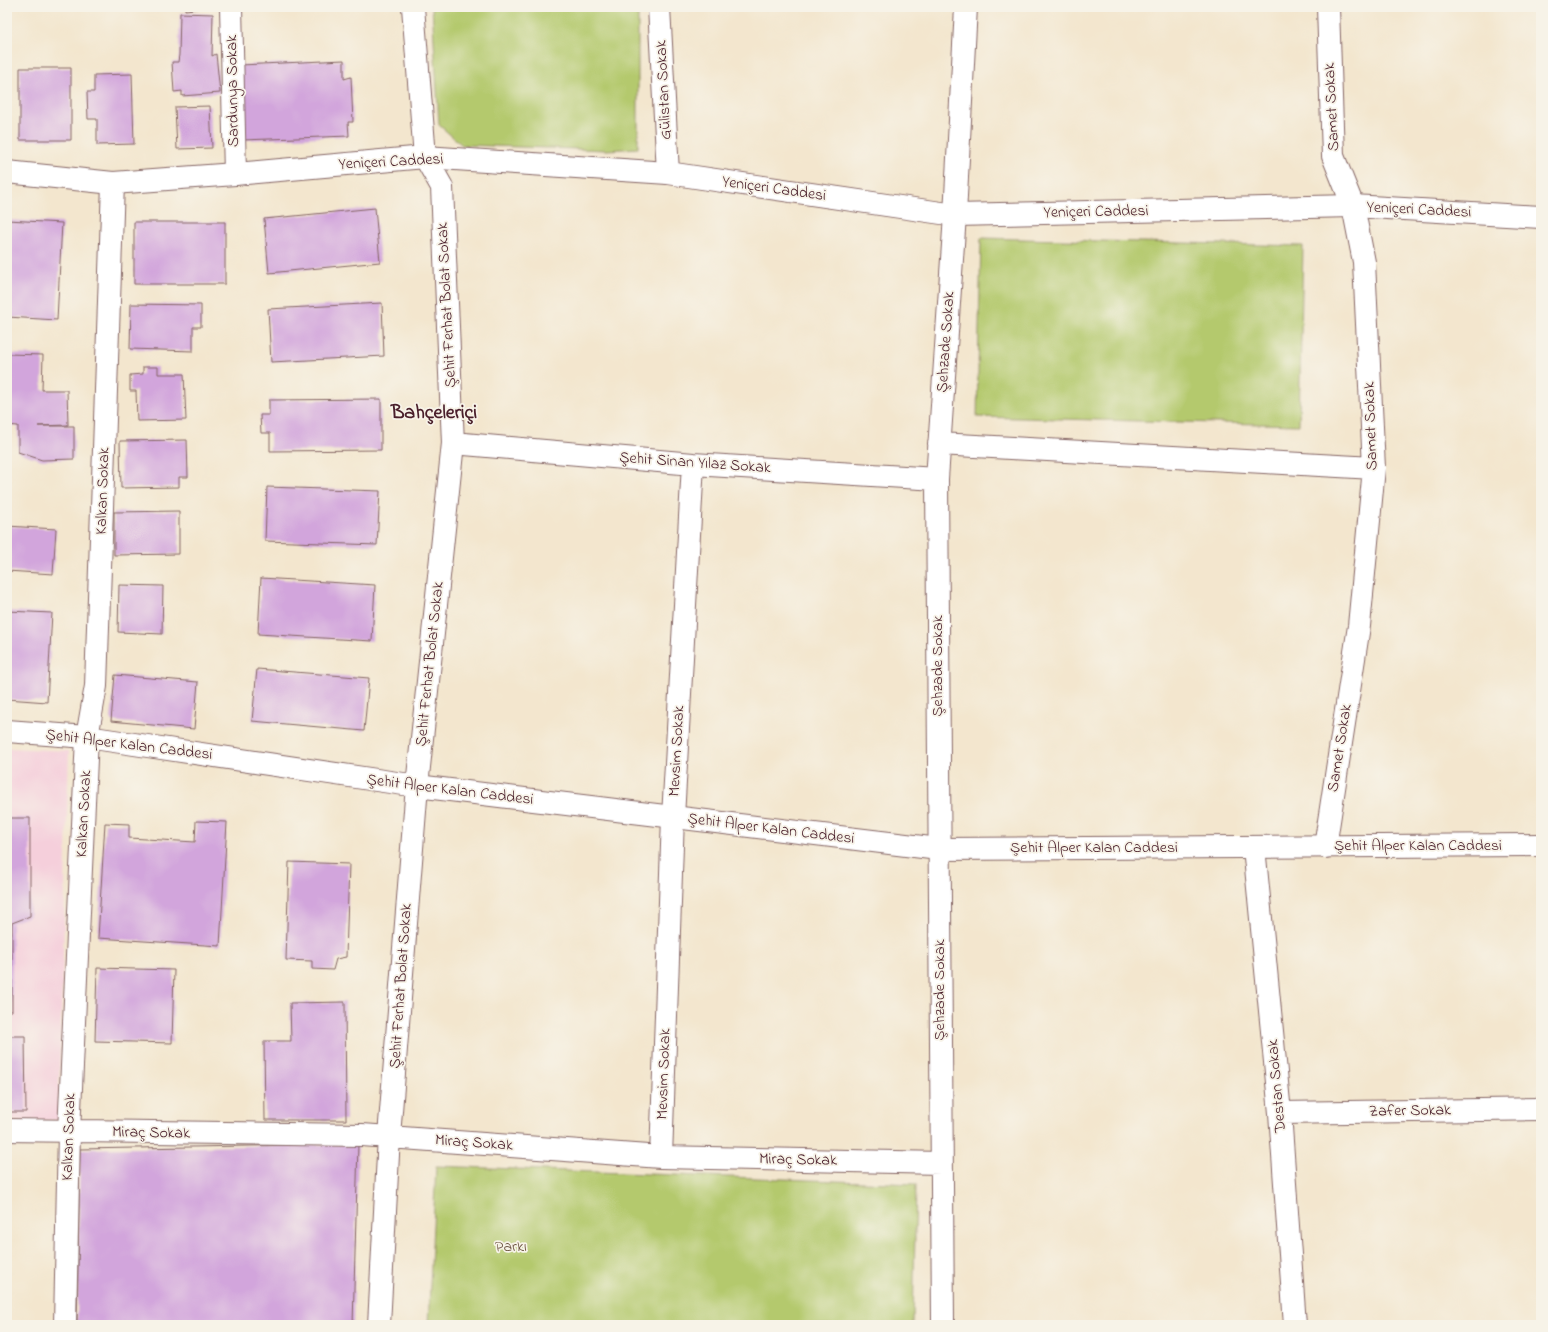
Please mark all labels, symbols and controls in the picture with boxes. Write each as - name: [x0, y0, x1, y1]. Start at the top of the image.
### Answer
- street label: Sardunya Sokak: [220, 34, 246, 147]
- street label: Gülistan Sokak: [649, 39, 679, 140]
- street label: Samet Sokak: [1318, 61, 1346, 152]
- street label: Yeniçeri Caddesi: [338, 147, 444, 177]
- street label: Yeniçeri Caddesi: [720, 170, 828, 208]
- street label: Yeniçeri Caddesi: [1366, 195, 1472, 225]
- street label: Yeniçeri Caddesi: [1043, 199, 1149, 225]
- street label: Şehit Ferhat Bolat Sokak: [431, 221, 463, 388]
- street label: Şehzade Sokak: [930, 290, 962, 393]
- street label: Samet Sokak: [1357, 380, 1385, 471]
- district label: Bahçeleriçi: [390, 399, 477, 428]
- street label: Kalkan Sokak: [89, 446, 117, 535]
- street label: Şehit Sinan Yılaz Sokak: [618, 446, 773, 480]
- street label: Şehit Ferhat Bolat Sokak: [409, 579, 451, 748]
- street label: Şehzade Sokak: [926, 614, 950, 717]
- street label: Samet Sokak: [1321, 701, 1359, 794]
- street label: Mevsim Sokak: [663, 704, 691, 797]
- street label: Şehit Alper Kalan Caddesi: [44, 723, 214, 767]
- street label: Şehit Alper Kalan Caddesi: [365, 768, 535, 812]
- street label: Kalkan Sokak: [70, 769, 98, 858]
- street label: Şehit Alper Kalan Caddesi: [686, 807, 856, 851]
- street label: Şehit Alper Kalan Caddesi: [1334, 834, 1502, 858]
- street label: Şehit Alper Kalan Caddesi: [1010, 836, 1178, 860]
- street label: Şehit Ferhat Bolat Sokak: [383, 902, 419, 1069]
- street label: Şehzade Sokak: [928, 938, 952, 1041]
- street label: Mevsim Sokak: [650, 1027, 678, 1120]
- street label: Destan Sokak: [1261, 1037, 1293, 1135]
- street label: Kalkan Sokak: [55, 1092, 83, 1181]
- street label: Zafer Sokak: [1369, 1098, 1452, 1124]
- street label: Miraç Sokak: [112, 1120, 191, 1146]
- street label: Miraç Sokak: [434, 1128, 515, 1158]
- street label: Miraç Sokak: [759, 1147, 838, 1173]
- park label: Parkı: [495, 1235, 527, 1259]

